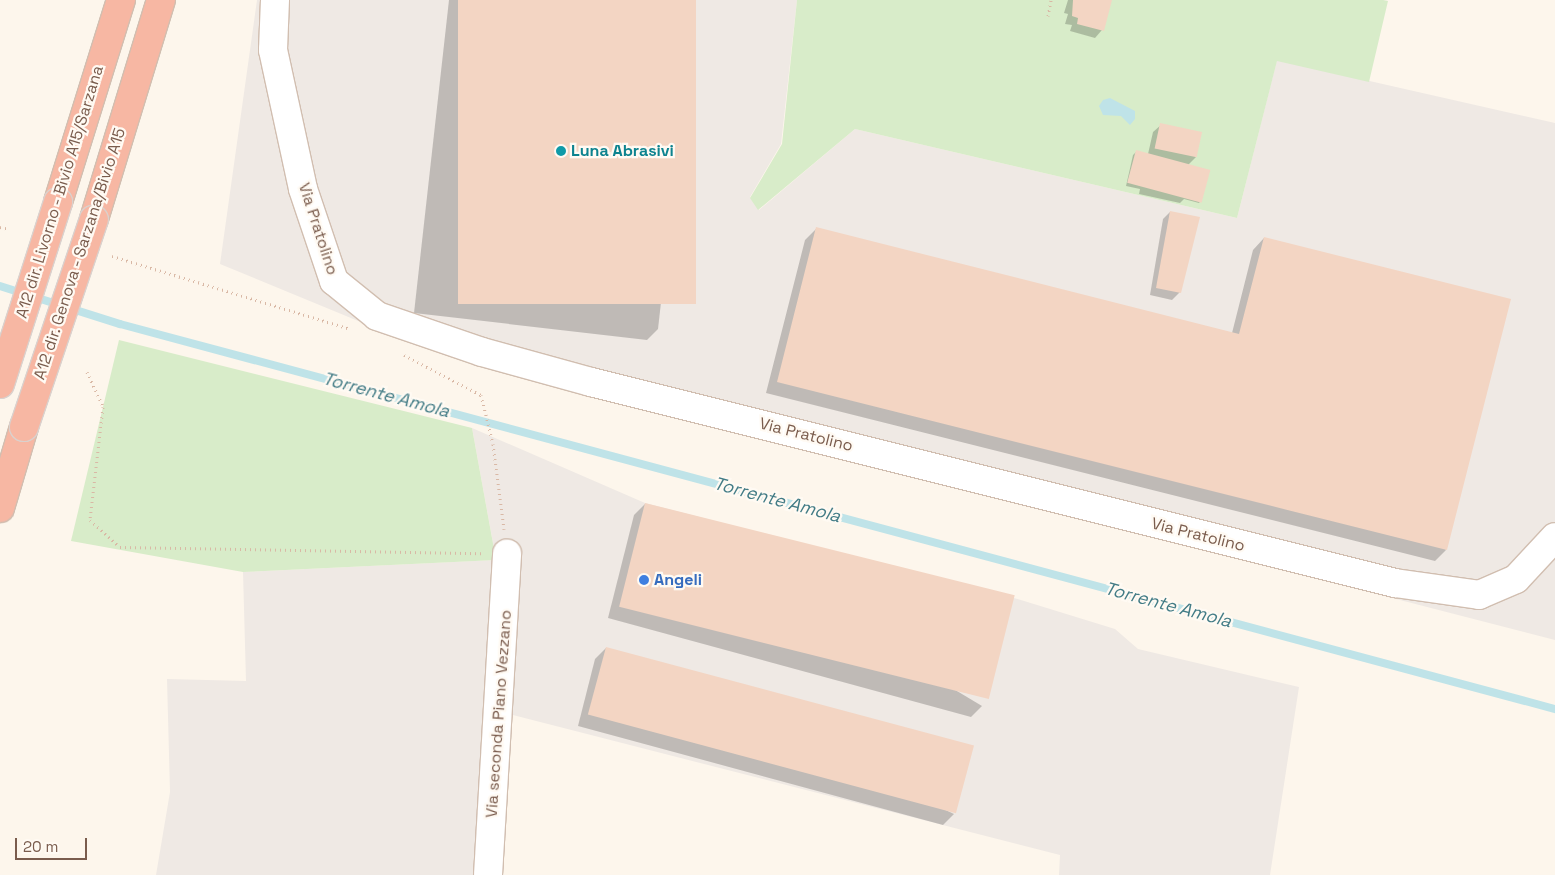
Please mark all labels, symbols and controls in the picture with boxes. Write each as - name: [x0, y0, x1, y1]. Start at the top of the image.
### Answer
- street label: A12 dir. Livorno - Bivio A15/Sarzana: [12, 63, 108, 321]
- street label: A12 dir. Genova - Sarzana/Bivio A15: [30, 125, 130, 383]
- place label: Luna Abrasivi: [571, 141, 674, 161]
- marker: Luna Abrasivi: [555, 145, 567, 157]
- street label: Via Pratolino: [294, 181, 342, 277]
- water label: Torrente Amola: [320, 368, 452, 422]
- street label: Via Pratolino: [757, 414, 855, 456]
- water label: Torrente Amola: [711, 473, 843, 527]
- street label: Via Pratolino: [1149, 514, 1247, 556]
- place label: Angeli: [654, 570, 702, 590]
- marker: Angeli: [638, 574, 650, 586]
- water label: Torrente Amola: [1102, 578, 1234, 632]
- street label: Via seconda Piano Vezzano: [482, 609, 516, 819]
- scale bar: [18, 828, 90, 860]
- text: 20 m: [23, 837, 58, 856]

